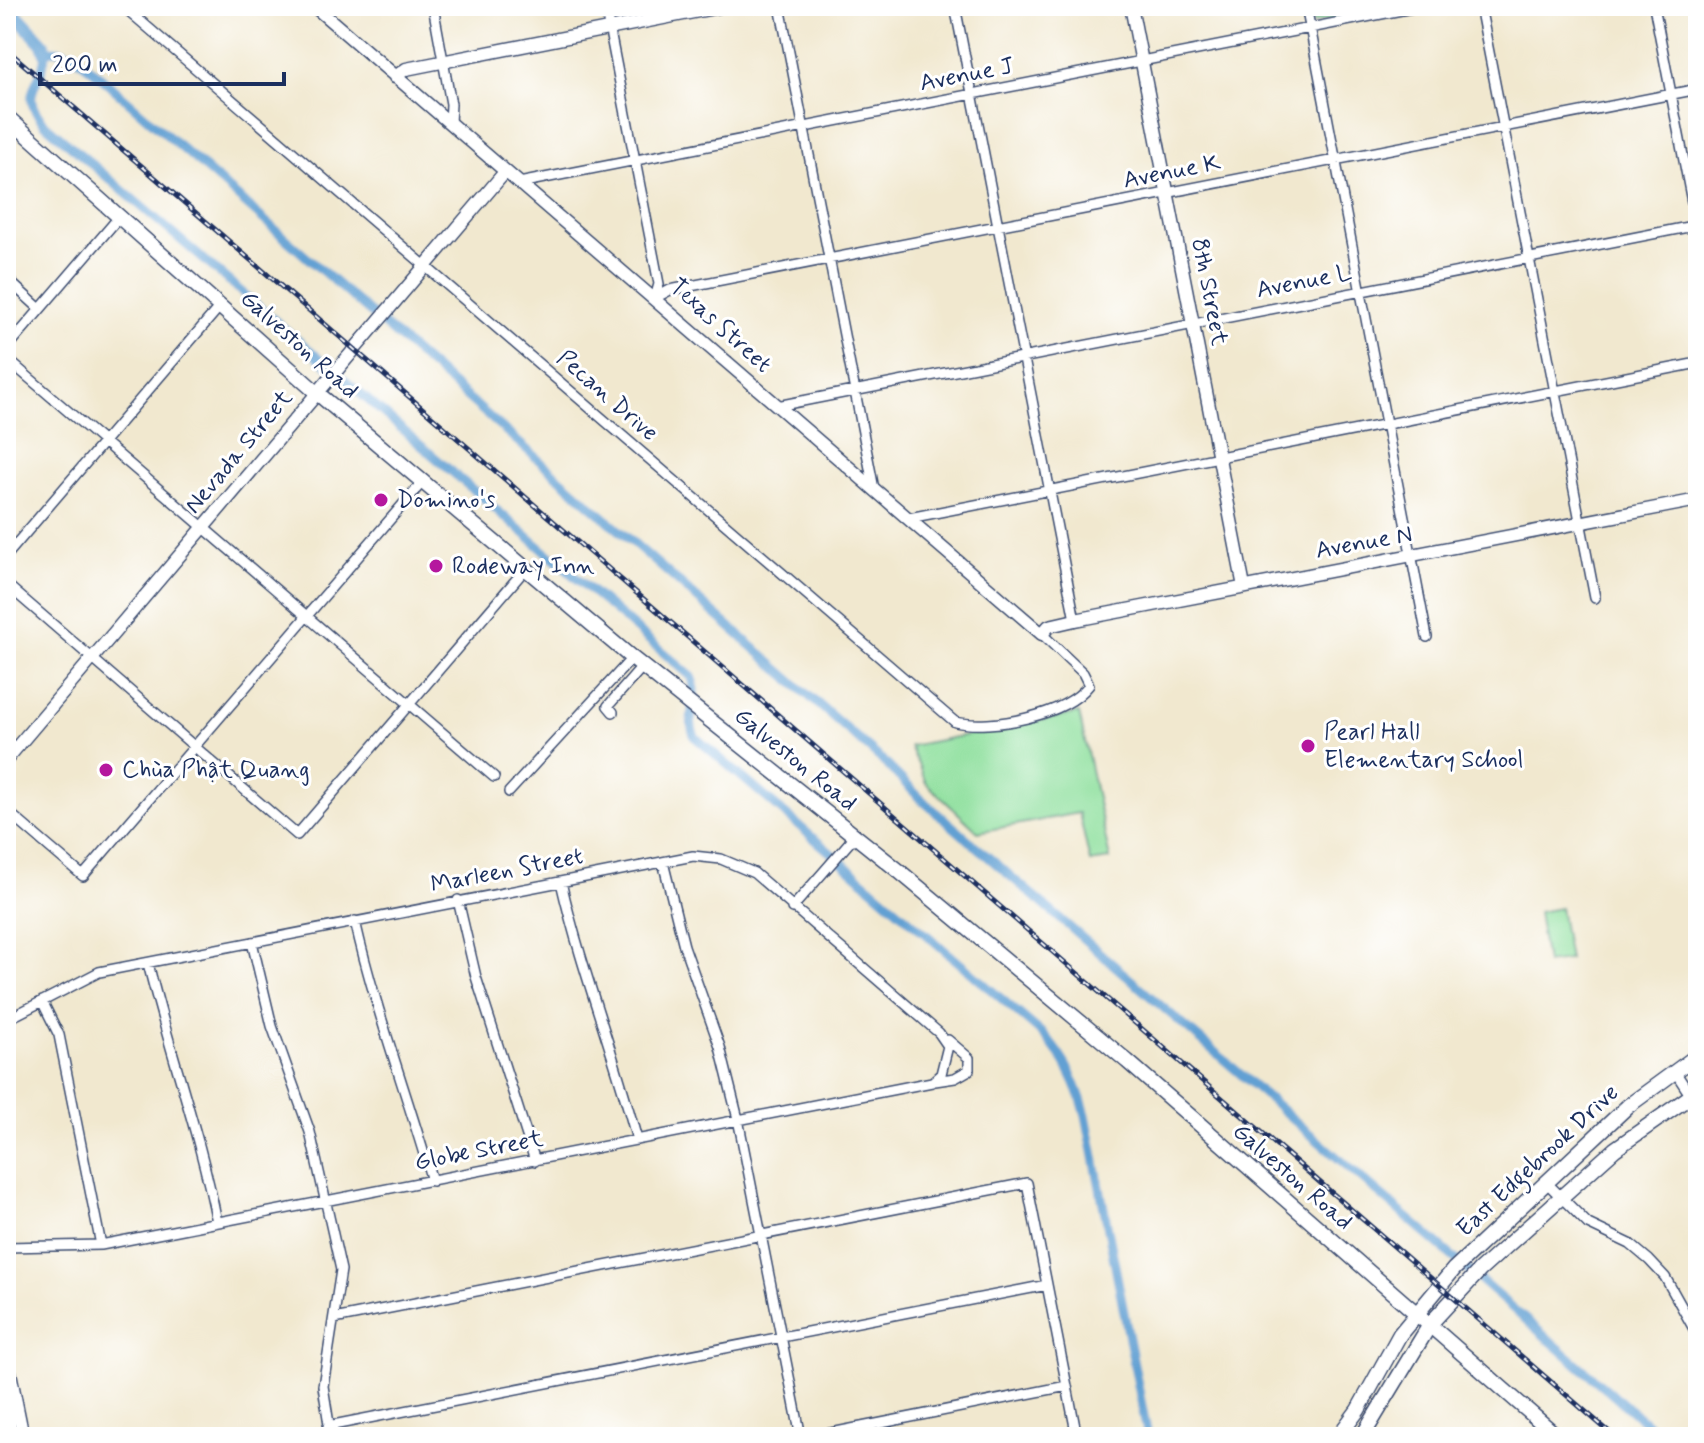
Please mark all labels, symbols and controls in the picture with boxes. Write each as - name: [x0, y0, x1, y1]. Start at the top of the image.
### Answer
- scale bar: [40, 36, 284, 86]
- text: 200 m: [52, 50, 118, 81]
- street label: Avenue J: [917, 51, 1017, 99]
- street label: Avenue K: [1121, 147, 1223, 197]
- street label: 8th Street: [1183, 236, 1235, 348]
- street label: Avenue L: [1254, 258, 1355, 306]
- street label: Texas Street: [662, 272, 778, 380]
- street label: Galveston Road: [233, 284, 365, 406]
- street label: Pecan Drive: [550, 343, 664, 449]
- street label: Nevada Street: [178, 384, 300, 520]
- place label: Domino's: [397, 485, 496, 516]
- marker: Domino's: [372, 491, 390, 509]
- street label: Avenue N: [1313, 519, 1415, 567]
- place label: Rodeway Inn: [452, 551, 595, 582]
- marker: Rodeway Inn: [427, 557, 445, 575]
- street label: Galveston Road: [727, 701, 863, 819]
- place label: Pearl Hall Elementary School: [1324, 717, 1523, 776]
- marker: Pearl Hall Elementary School: [1299, 737, 1317, 755]
- place label: Chùa Phật Quang: [122, 755, 310, 786]
- marker: Chùa Phật Quang: [97, 761, 115, 779]
- street label: Marleen Street: [428, 841, 586, 901]
- street label: East Edgebrook Drive: [1450, 1078, 1628, 1246]
- street label: Galveston Road: [1225, 1116, 1359, 1238]
- street label: Globe Street: [412, 1123, 546, 1179]

